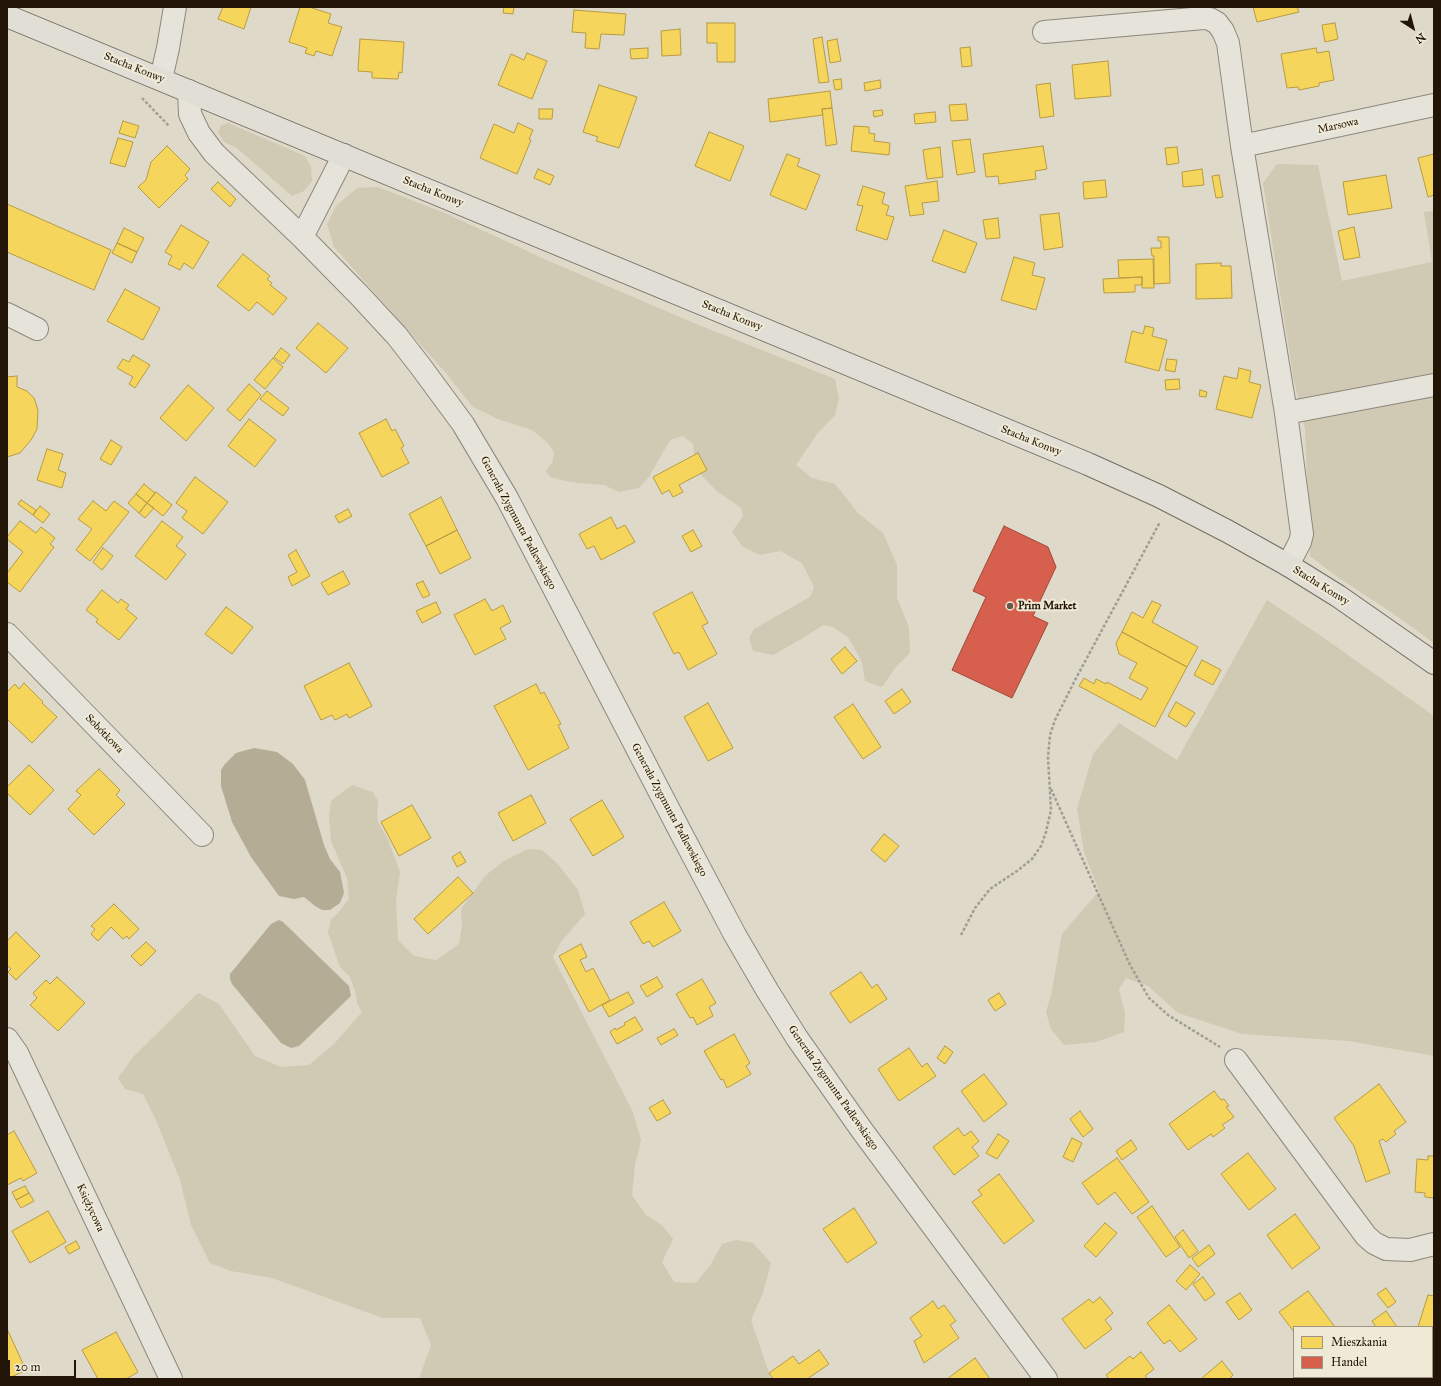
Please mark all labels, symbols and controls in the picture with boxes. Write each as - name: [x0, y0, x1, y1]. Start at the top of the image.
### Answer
- north arrow: [1393, 8, 1433, 48]
- text: N: [1413, 30, 1428, 46]
- street label: Stacha Konwy: [102, 50, 166, 86]
- street label: Marsowa: [1316, 115, 1360, 137]
- street label: Stacha Konwy: [401, 174, 465, 210]
- street label: Stacha Konwy: [700, 298, 764, 334]
- street label: Stacha Konwy: [999, 423, 1063, 459]
- street label: Generała Zygmunta Padlewskiego: [477, 454, 559, 592]
- street label: Stacha Konwy: [1290, 563, 1352, 609]
- place label: Prim Market: [1018, 599, 1077, 613]
- marker: Prim Market: [1005, 601, 1015, 611]
- street label: Sobótkowa: [82, 712, 126, 756]
- street label: Generała Zygmunta Padlewskiego: [628, 741, 710, 879]
- street label: Generała Zygmunta Padlewskiego: [785, 1023, 881, 1153]
- street label: Księżycowa: [73, 1182, 107, 1234]
- legend: [1293, 1326, 1433, 1378]
- text: Mieszkania: [1331, 1335, 1387, 1349]
- scale bar: [10, 1352, 78, 1378]
- text: Handel: [1331, 1355, 1367, 1369]
- text: 20 m: [15, 1360, 41, 1374]

